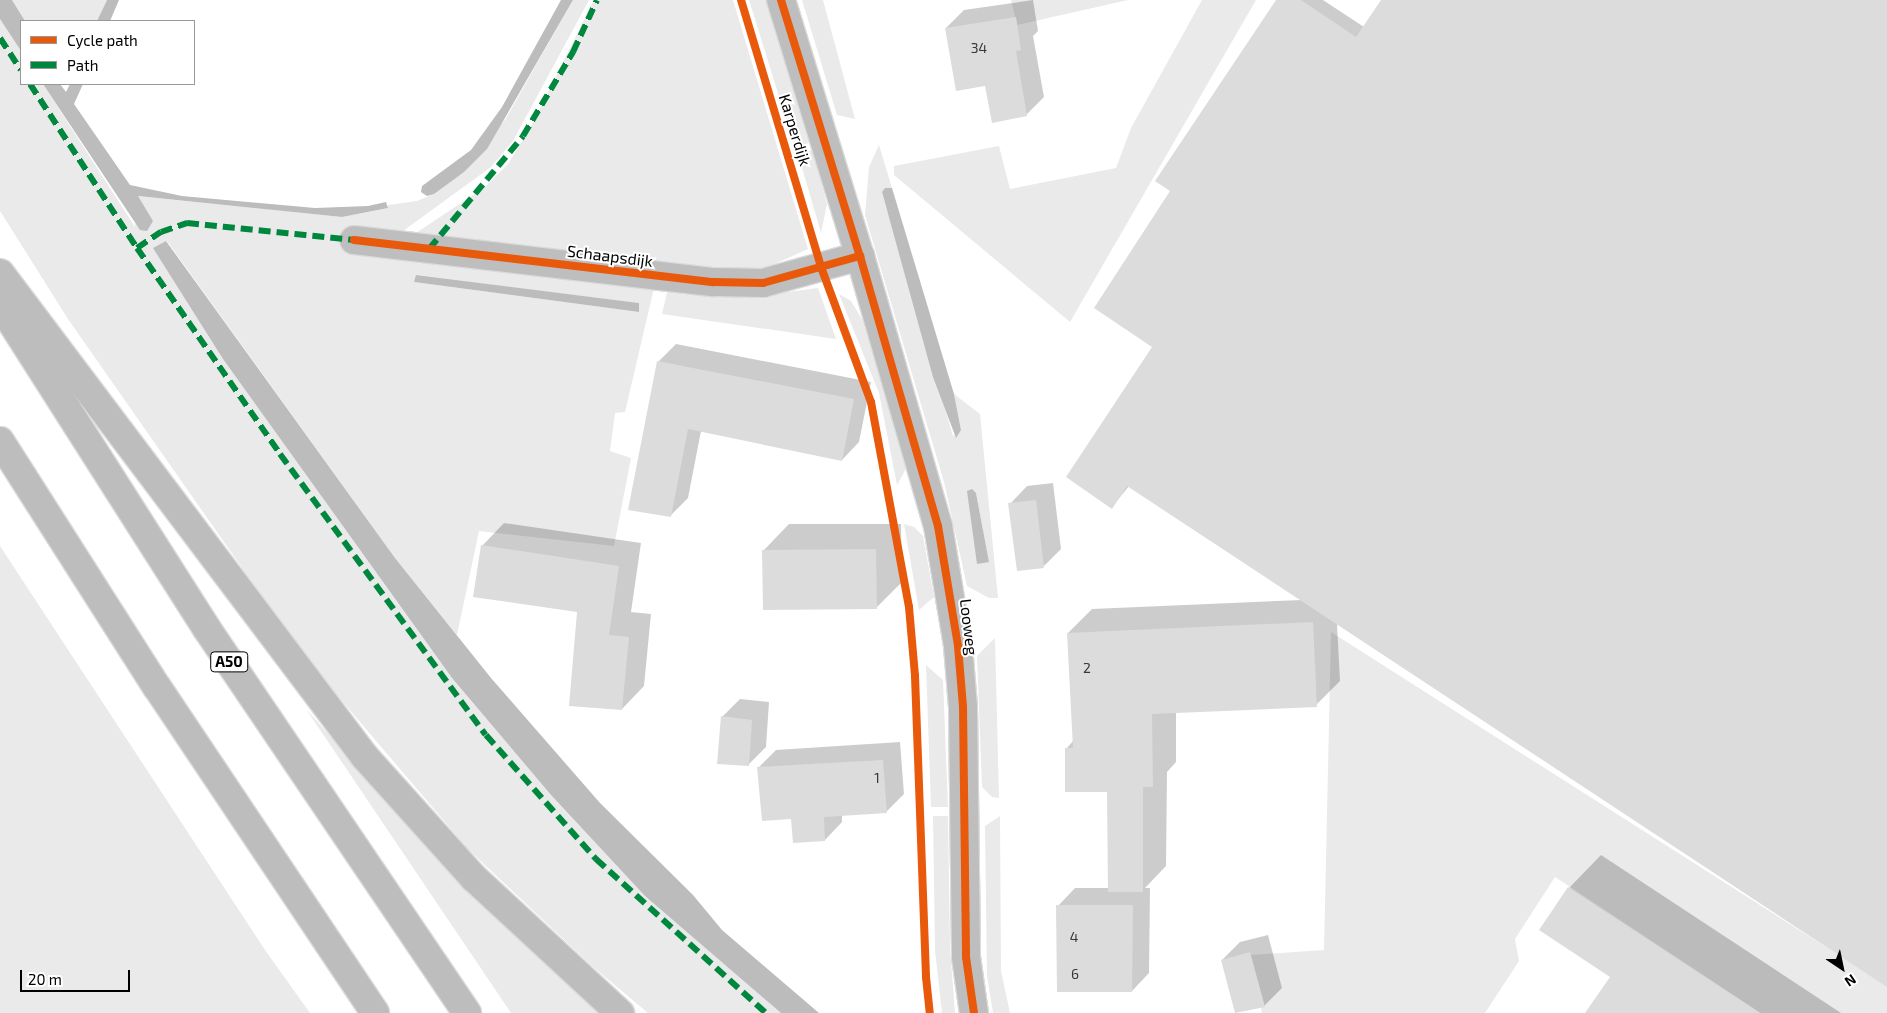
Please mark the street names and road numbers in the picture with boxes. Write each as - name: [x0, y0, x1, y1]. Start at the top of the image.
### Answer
- street label: Karperdijk: [775, 92, 815, 168]
- street label: Schaapsdijk: [566, 241, 654, 271]
- street label: Looweg: [956, 598, 982, 656]
- road number: A50: [209, 650, 249, 674]

